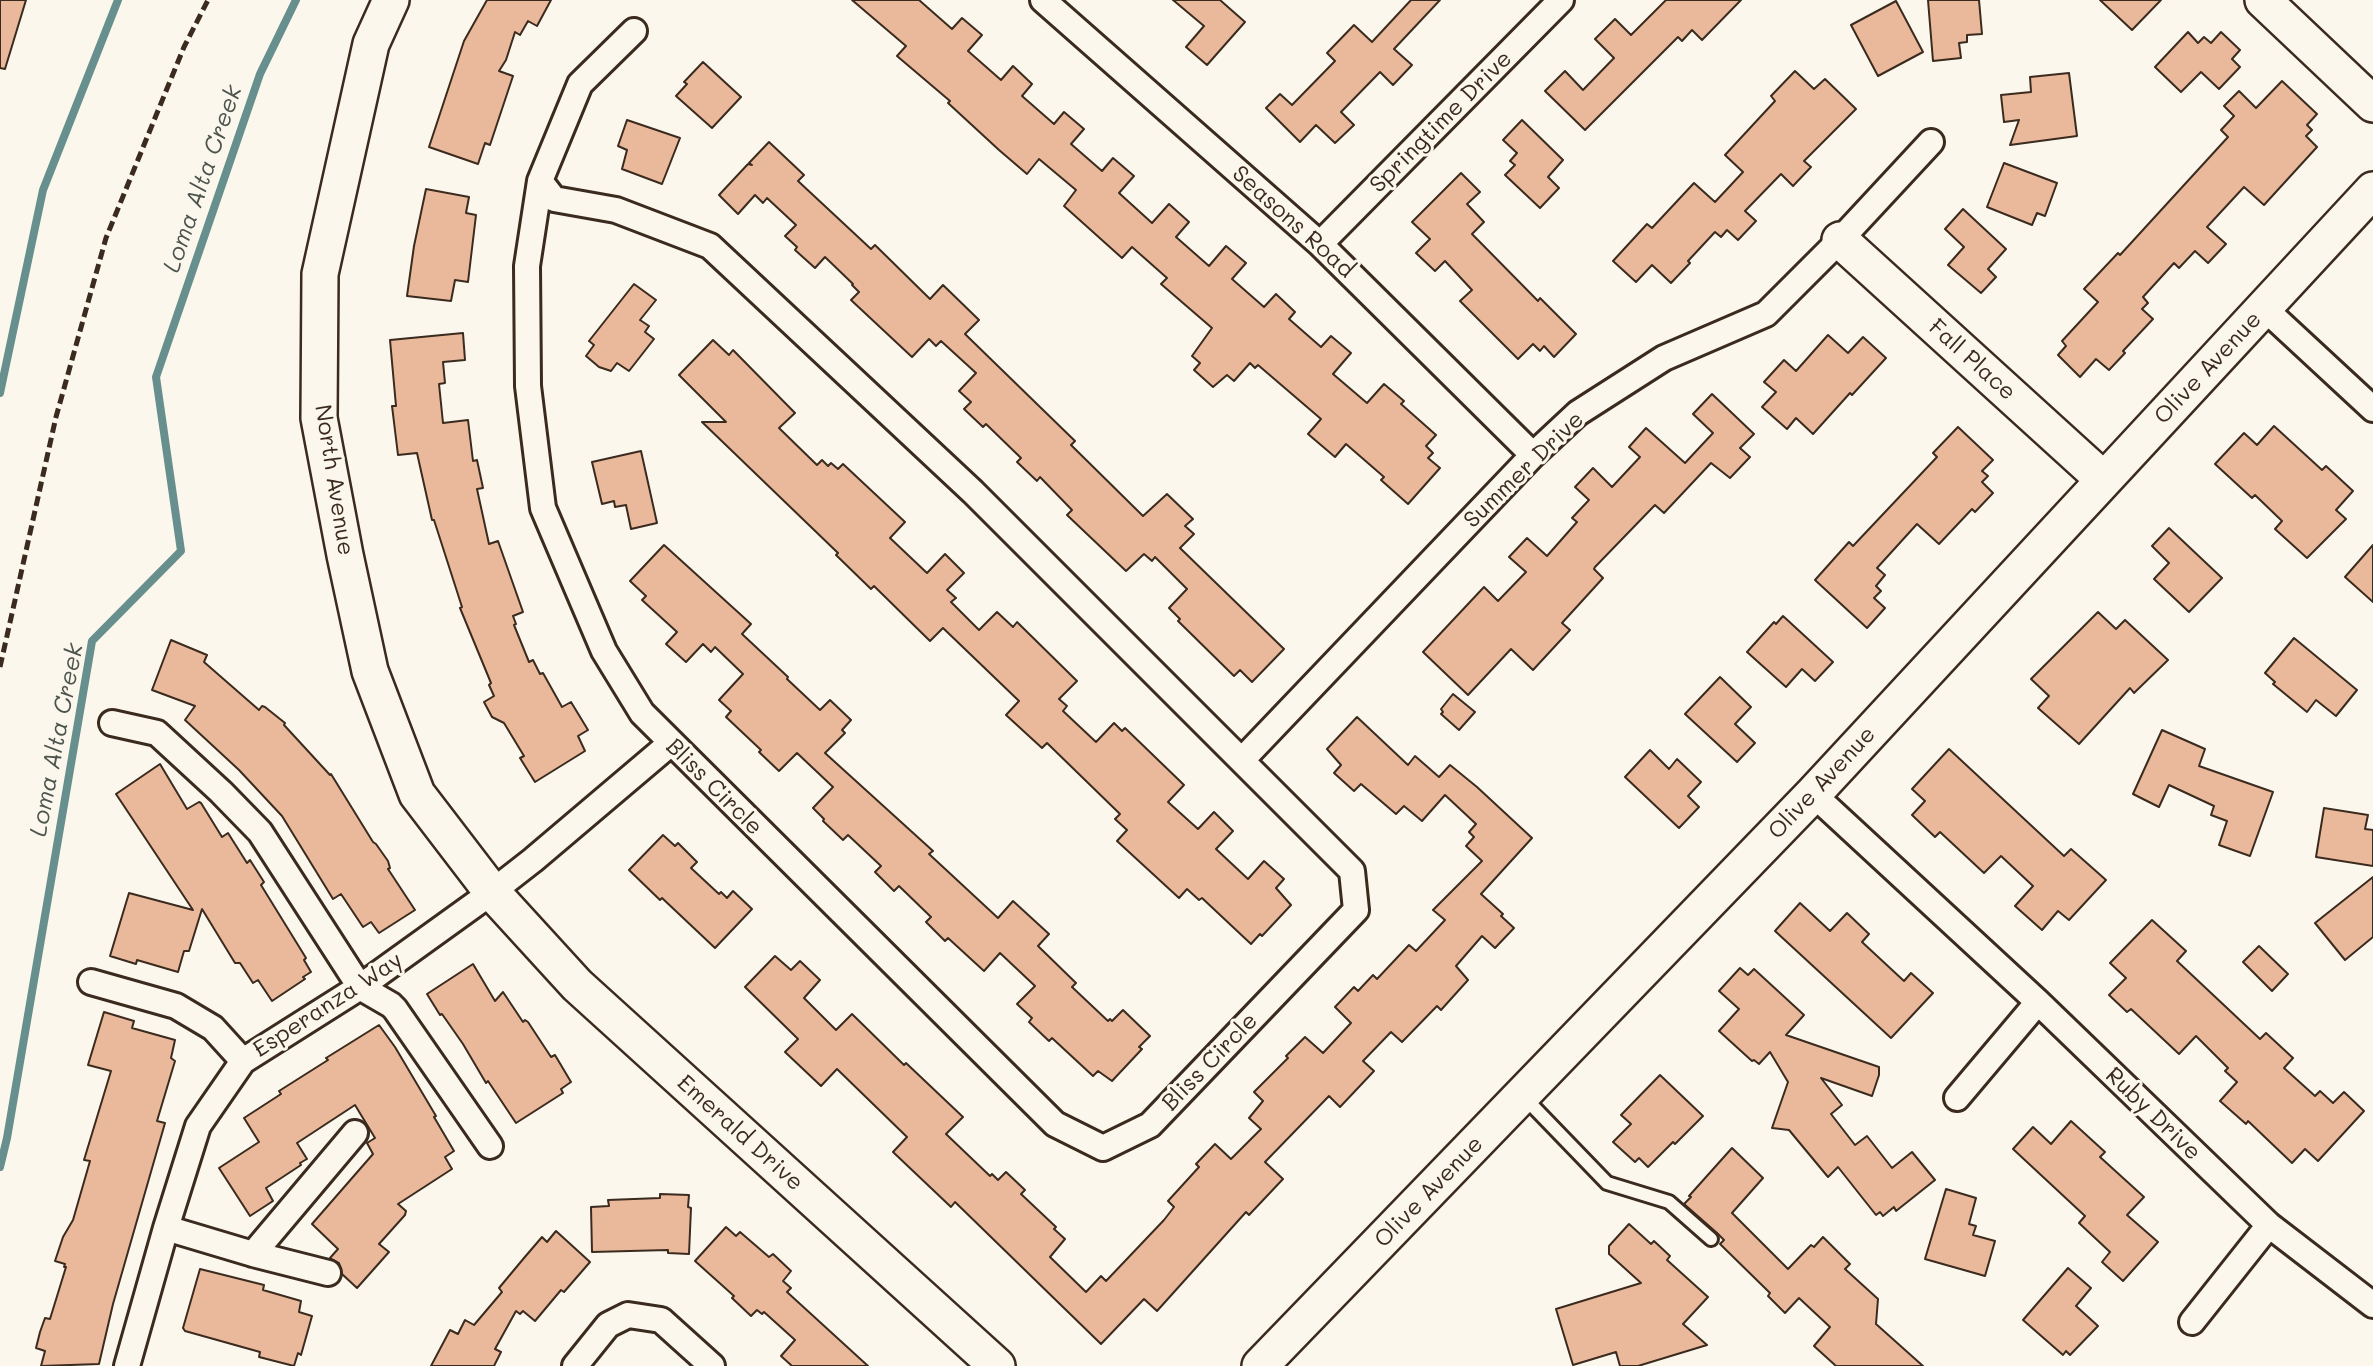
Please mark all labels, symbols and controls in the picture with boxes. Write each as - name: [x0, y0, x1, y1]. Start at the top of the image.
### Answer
- street label: Springtime Drive: [1364, 45, 1518, 199]
- water label: Loma Alta Creek: [157, 82, 249, 276]
- street label: Seasons Road: [1226, 160, 1360, 284]
- street label: Olive Avenue: [2149, 306, 2267, 430]
- street label: Fall Place: [1923, 314, 2021, 406]
- street label: North Avenue: [308, 403, 360, 557]
- street label: Summer Drive: [1458, 406, 1590, 534]
- water label: Loma Alta Creek: [24, 641, 90, 839]
- street label: Olive Avenue: [1763, 721, 1881, 845]
- street label: Bliss Circle: [660, 733, 768, 841]
- street label: Esperanza Way: [248, 946, 408, 1064]
- street label: Bliss Circle: [1157, 1007, 1263, 1117]
- street label: Ruby Drive: [2099, 1062, 2207, 1166]
- street label: Emerald Drive: [671, 1069, 809, 1197]
- street label: Olive Avenue: [1369, 1130, 1489, 1254]

